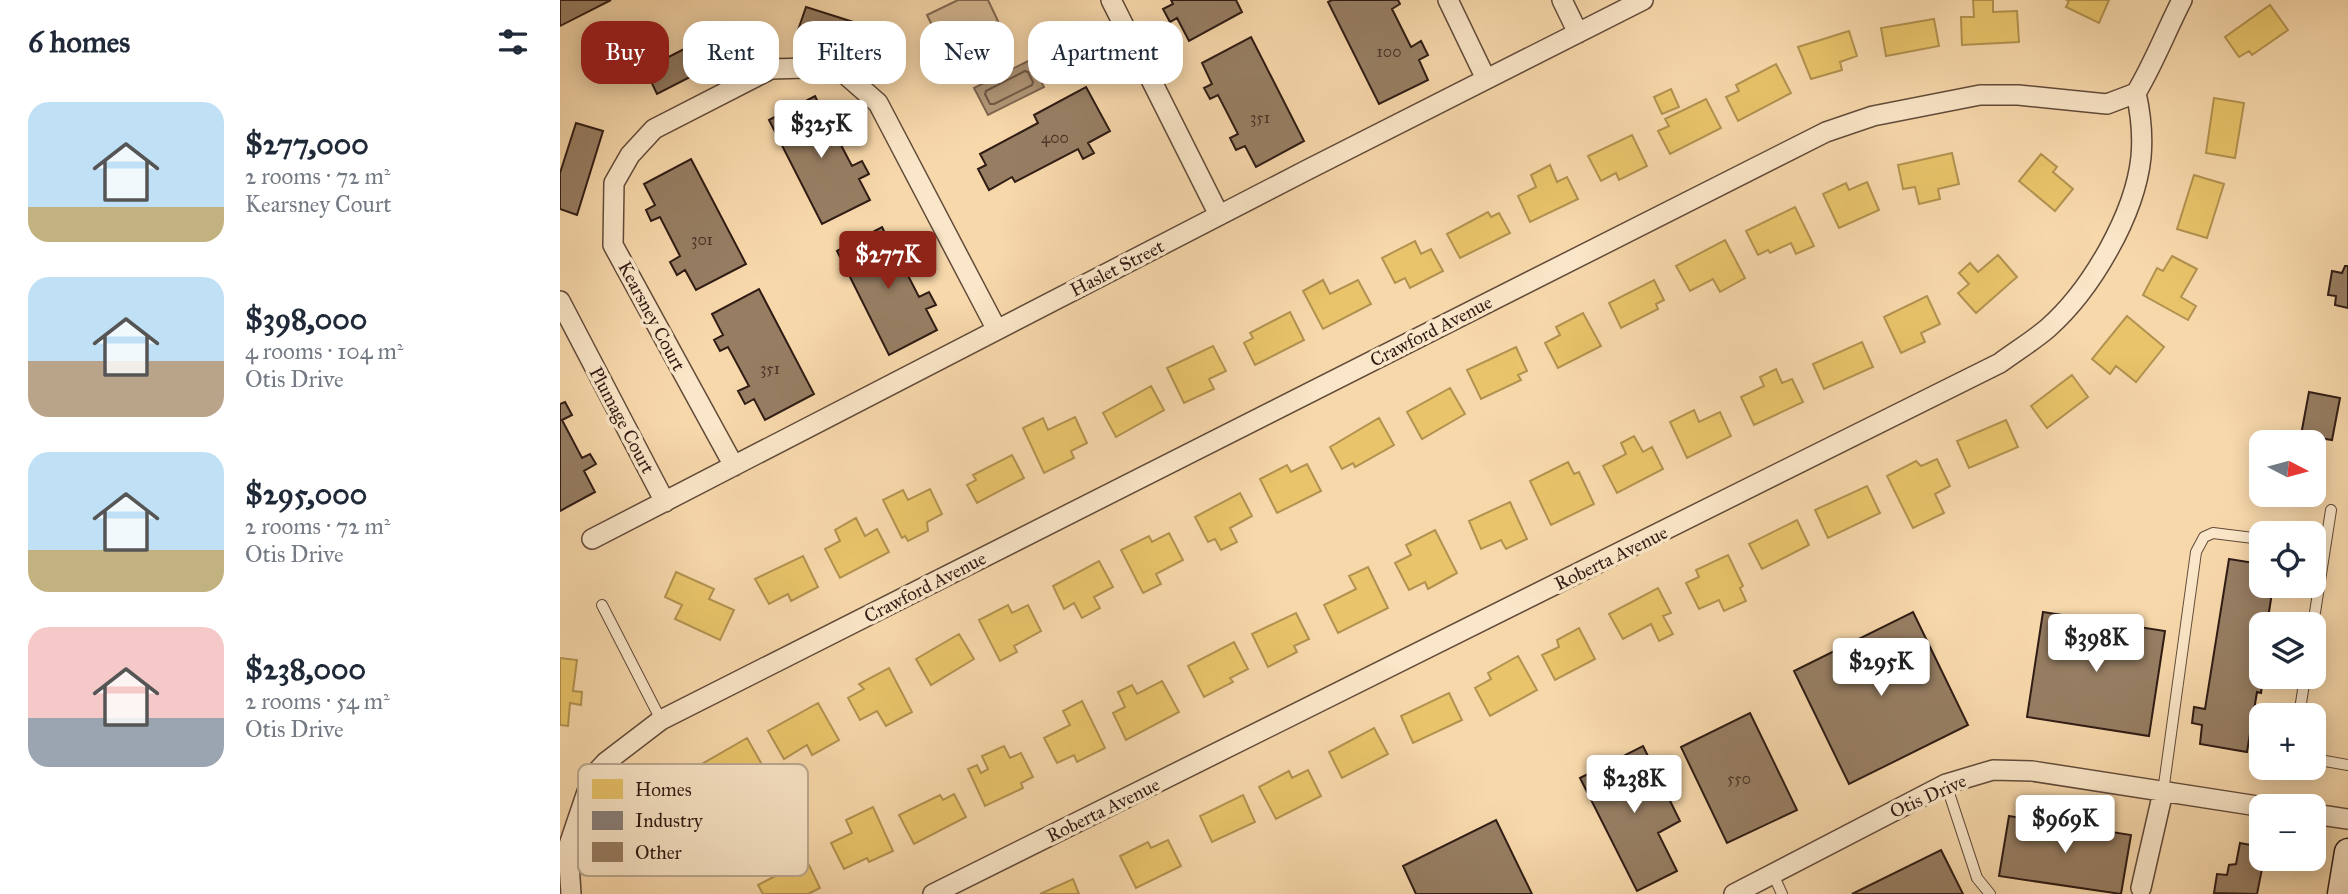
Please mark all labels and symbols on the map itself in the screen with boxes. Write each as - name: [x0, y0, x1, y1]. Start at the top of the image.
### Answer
- house number: 100: [1377, 42, 1401, 61]
- pin: $325K: [772, 100, 870, 160]
- house number: 351: [1250, 108, 1270, 127]
- house number: 400: [1041, 128, 1069, 147]
- house number: 301: [691, 230, 713, 249]
- pin: $277K: [839, 232, 937, 291]
- street label: Haslet Street: [1066, 234, 1168, 301]
- street label: Kearsney Court: [613, 257, 691, 375]
- street label: Crawford Avenue: [1366, 290, 1496, 372]
- house number: 351: [760, 359, 780, 378]
- street label: Plumage Court: [583, 363, 660, 478]
- north arrow: [2249, 430, 2326, 508]
- street label: Roberta Avenue: [1551, 521, 1671, 595]
- street label: Crawford Avenue: [860, 546, 990, 628]
- pin: $398K: [2047, 614, 2145, 674]
- pin: $295K: [1832, 638, 1930, 698]
- pin: $238K: [1585, 756, 1683, 815]
- legend: [578, 764, 808, 876]
- house number: 550: [1727, 769, 1751, 788]
- street label: Otis Drive: [1886, 769, 1970, 823]
- street label: Roberta Avenue: [1043, 773, 1163, 847]
- text: Homes: [635, 778, 692, 801]
- pin: $969K: [2016, 796, 2114, 855]
- text: Industry: [635, 809, 704, 832]
- text: Other: [635, 841, 683, 864]

